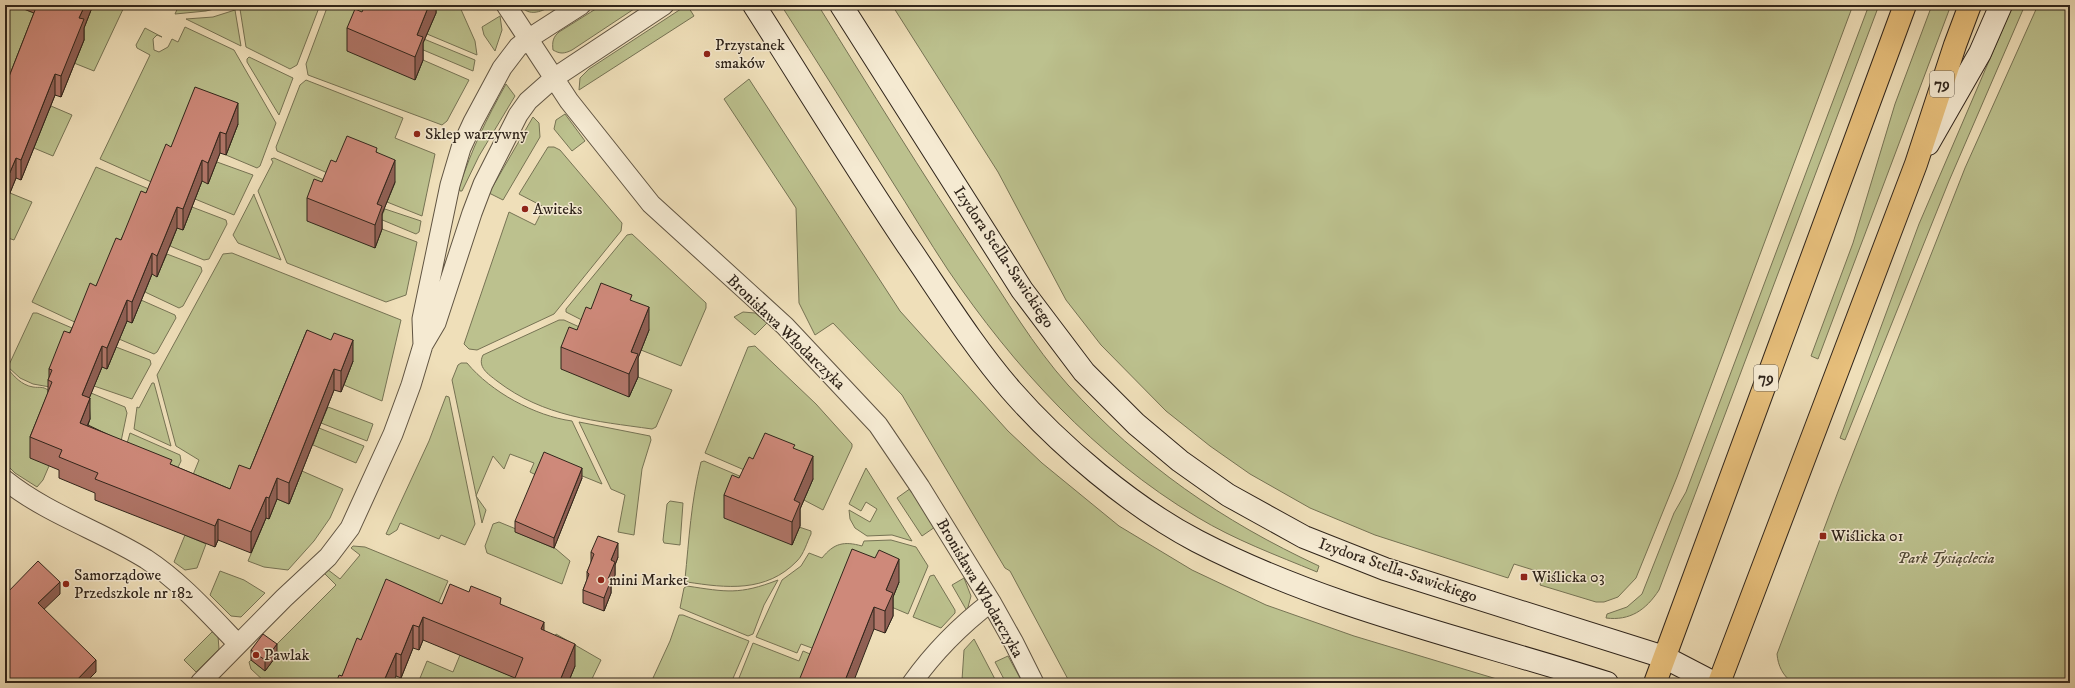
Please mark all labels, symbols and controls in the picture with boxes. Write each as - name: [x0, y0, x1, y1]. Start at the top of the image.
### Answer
- place label: Przystanek smaków: [715, 35, 785, 73]
- marker: Przystanek smaków: [702, 49, 712, 59]
- road number: 79: [1930, 71, 1954, 97]
- place label: Sklep warzywny: [425, 124, 528, 144]
- marker: Sklep warzywny: [412, 129, 422, 139]
- street label: Izydora Stella-Sawickiego: [949, 182, 1059, 332]
- place label: Awiteks: [533, 199, 582, 219]
- marker: Awiteks: [520, 204, 530, 214]
- street label: Bronisława Włodarczyka: [722, 270, 850, 394]
- road number: 79: [1754, 365, 1778, 391]
- street label: Bronisława Włodarczyka: [932, 515, 1028, 661]
- place label: Wiślicka 01: [1830, 526, 1904, 546]
- marker: Wiślicka 01: [1818, 531, 1828, 541]
- street label: Izydora Stella-Sawickiego: [1316, 533, 1480, 607]
- park label: Park Tysiąclecia: [1897, 548, 1995, 568]
- place label: Samorządowe Przedszkole nr 182: [74, 565, 193, 603]
- place label: Wiślicka 03: [1531, 567, 1605, 587]
- place label: mini Market: [609, 570, 688, 590]
- marker: Wiślicka 03: [1519, 572, 1529, 582]
- marker: mini Market: [596, 575, 606, 585]
- marker: Samorządowe Przedszkole nr 182: [61, 579, 71, 589]
- place label: Pawlak: [264, 645, 310, 665]
- marker: Pawlak: [251, 650, 261, 660]

